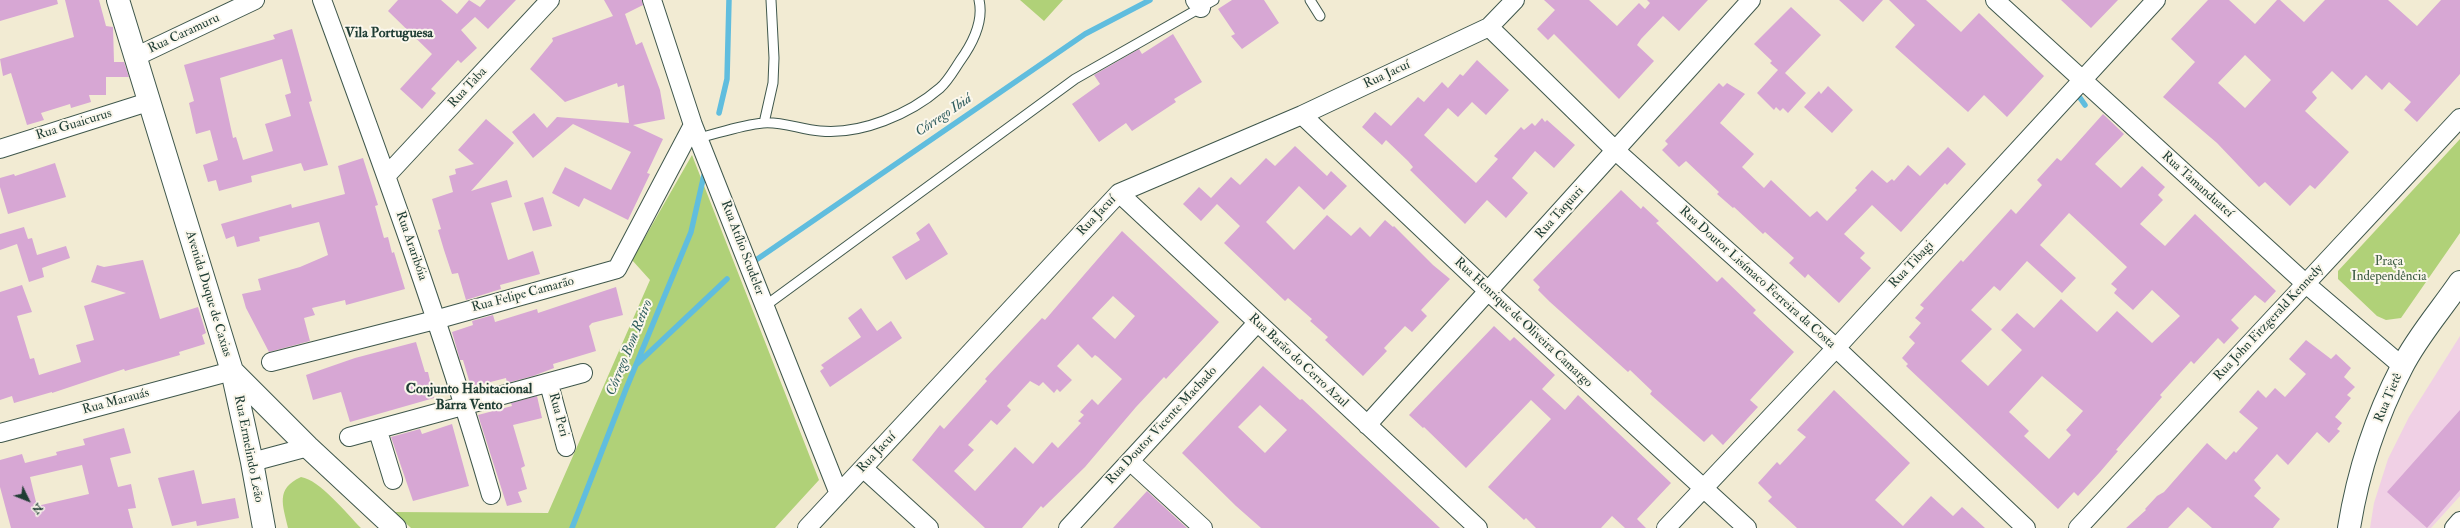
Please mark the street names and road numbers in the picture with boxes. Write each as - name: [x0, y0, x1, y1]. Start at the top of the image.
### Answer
- street label: Rua Caramuru: [146, 11, 222, 57]
- street label: Rua Jacuí: [1361, 57, 1413, 93]
- street label: Rua Taba: [446, 65, 490, 111]
- street label: Rua Guaicurus: [34, 106, 114, 144]
- street label: Rua Tamanduateí: [2158, 149, 2236, 221]
- street label: Rua Taquari: [1533, 184, 1587, 242]
- street label: Rua Jacuí: [1074, 192, 1120, 240]
- street label: Rua Atílio Scudeler: [717, 198, 767, 298]
- street label: Rua Doutor Lisímaco Ferreira da Costa: [1676, 204, 1838, 352]
- street label: Rua Araribóia: [392, 209, 430, 283]
- street label: Avenida Duque de Caxias: [181, 229, 235, 359]
- street label: Rua Tibagi: [1886, 238, 1938, 292]
- street label: Rua Henrique de Oliveira Camargo: [1451, 255, 1595, 391]
- street label: Rua John Fitzgerald Kennedy: [2211, 262, 2327, 384]
- street label: Rua Felipe Camarão: [470, 274, 576, 316]
- street label: Rua Barão do Cerro Azul: [1245, 311, 1351, 411]
- street label: Rua Doutor Vicente Machado: [1103, 364, 1221, 488]
- street label: Rua Tietê: [2372, 371, 2406, 425]
- street label: Rua Marauás: [81, 386, 151, 418]
- street label: Rua Peri: [545, 391, 571, 439]
- street label: Rua Ermelindo Leão: [230, 394, 266, 504]
- street label: Rua Jacuí: [854, 429, 900, 477]

